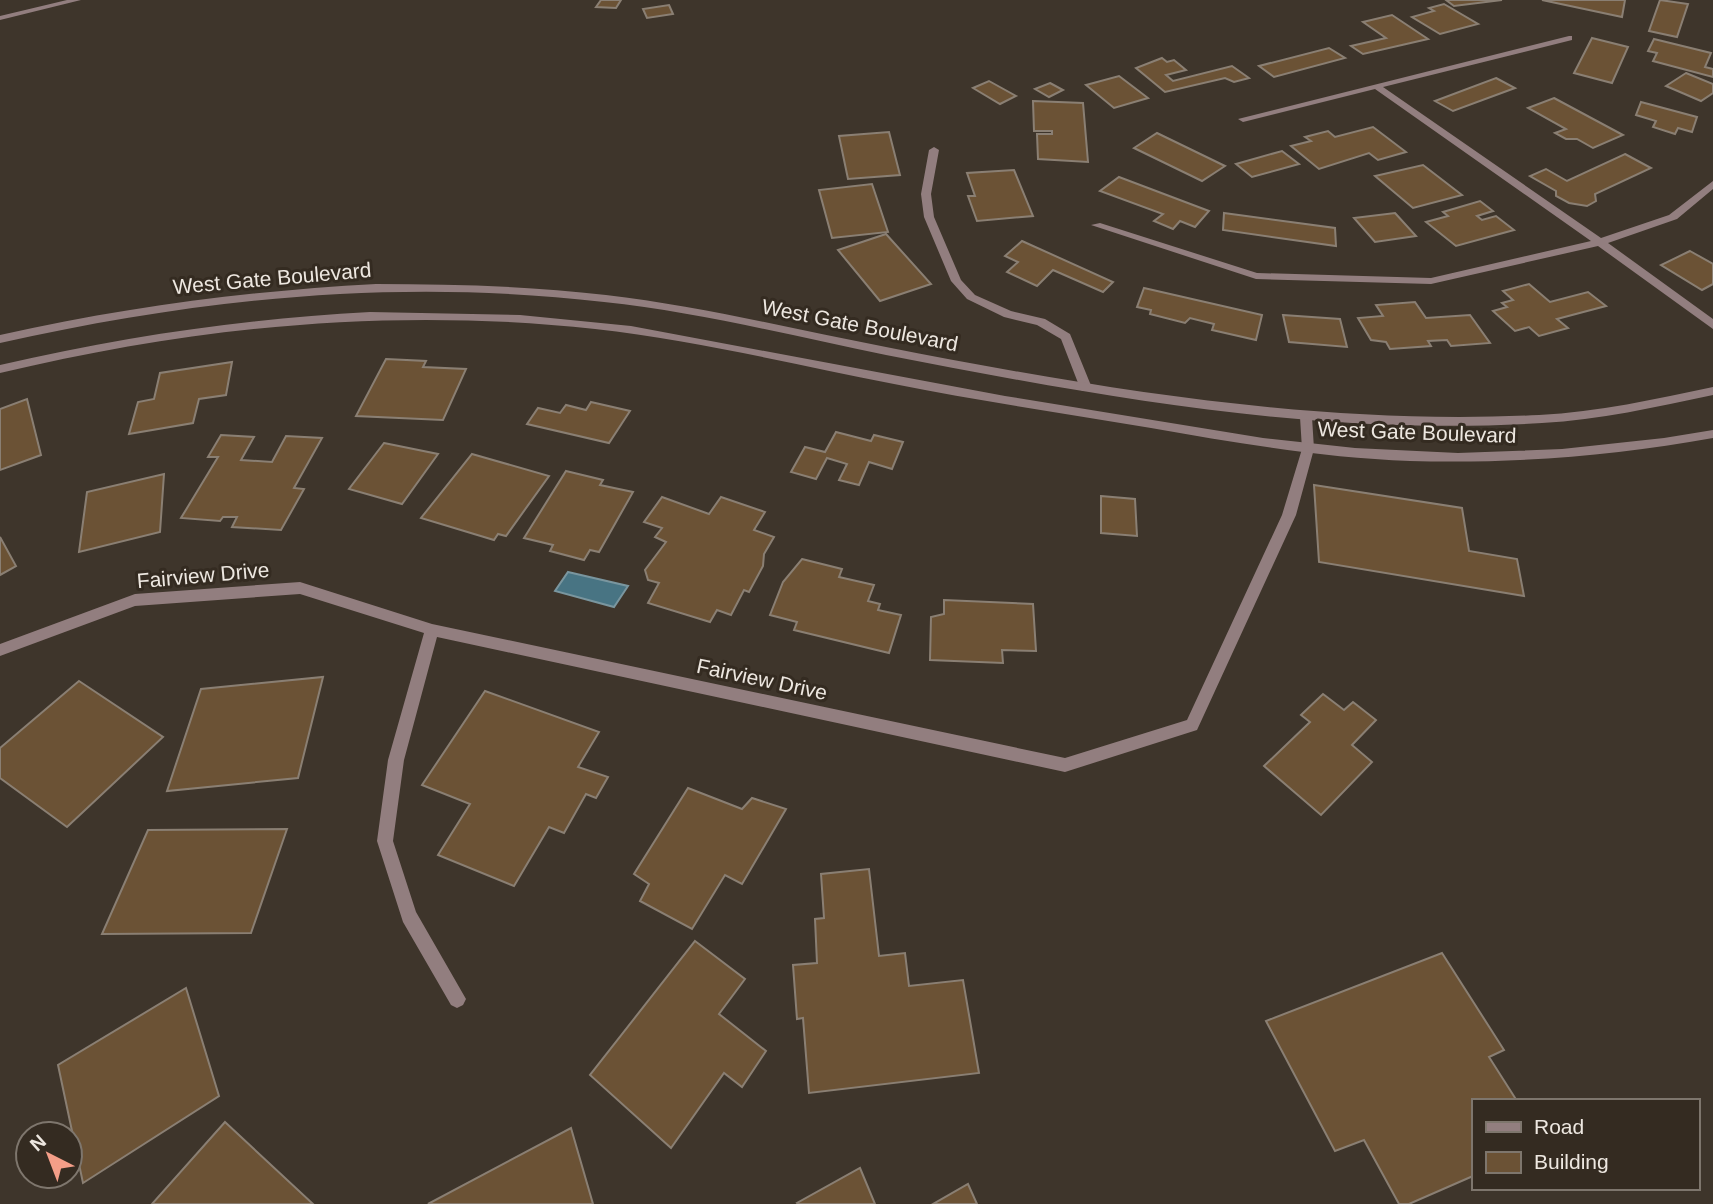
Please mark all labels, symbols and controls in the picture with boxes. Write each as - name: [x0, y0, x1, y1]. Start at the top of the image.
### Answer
- street label: West Gate Boulevard: [172, 258, 372, 298]
- street label: West Gate Boulevard: [760, 295, 960, 355]
- street label: West Gate Boulevard: [1317, 417, 1517, 447]
- street label: Fairview Drive: [136, 558, 270, 592]
- street label: Fairview Drive: [695, 654, 829, 704]
- legend: [1472, 1099, 1699, 1190]
- text: Road: [1534, 1115, 1584, 1138]
- north arrow: [14, 1120, 84, 1190]
- text: N: [26, 1130, 50, 1155]
- text: Building: [1534, 1150, 1609, 1173]

